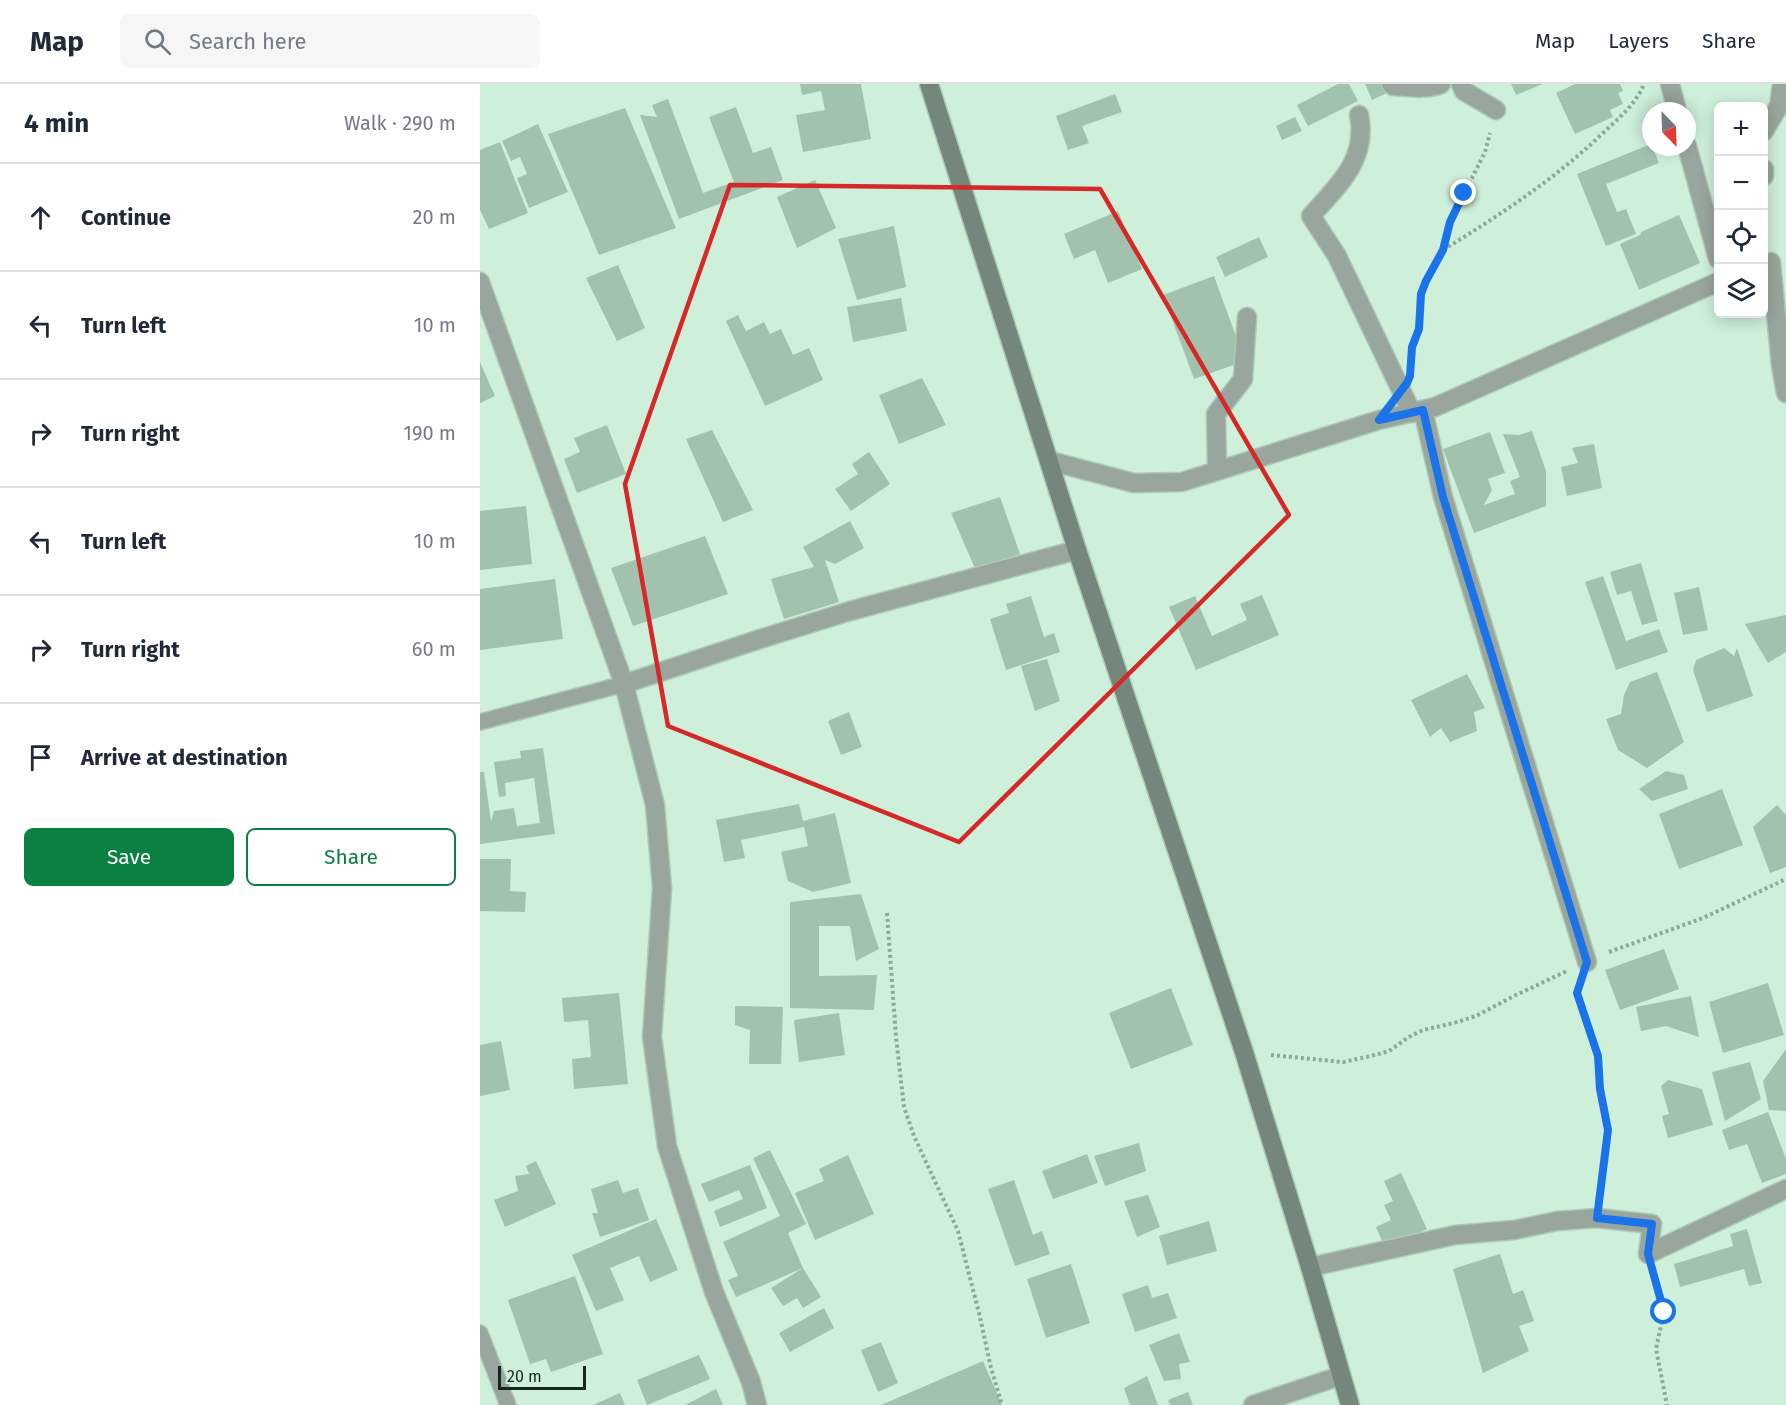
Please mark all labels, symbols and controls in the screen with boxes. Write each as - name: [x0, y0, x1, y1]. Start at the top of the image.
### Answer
- search box: [120, 14, 540, 68]
- text: Map: [30, 25, 84, 58]
- icon: search: [141, 25, 174, 58]
- text: Search here: [189, 28, 307, 55]
- text: Map: [1535, 28, 1575, 54]
- text: Layers: [1608, 28, 1669, 54]
- text: Share: [1702, 28, 1756, 54]
- north arrow: [1642, 102, 1696, 156]
- map controls: [1714, 102, 1768, 318]
- button: +: [1714, 102, 1768, 156]
- text: 4 min: [24, 108, 89, 139]
- text: Walk · 290 m: [344, 111, 456, 135]
- button: −: [1714, 156, 1768, 210]
- route end: [1450, 179, 1476, 205]
- icon: ahead: [24, 201, 57, 234]
- text: Continue: [81, 204, 171, 231]
- text: 20 m: [413, 205, 456, 229]
- button: locate: [1714, 210, 1768, 264]
- button: layers: [1714, 264, 1768, 318]
- icon: left: [24, 309, 57, 342]
- text: Turn left: [81, 312, 166, 339]
- text: 10 m: [414, 313, 456, 337]
- icon: right: [24, 417, 57, 450]
- text: Turn right: [81, 420, 180, 447]
- text: 190 m: [403, 421, 456, 445]
- icon: left: [24, 525, 57, 558]
- text: Turn left: [81, 528, 166, 555]
- text: 10 m: [414, 529, 456, 553]
- icon: right: [24, 633, 57, 666]
- text: Turn right: [81, 636, 180, 663]
- text: 60 m: [412, 637, 456, 661]
- icon: arrive: [24, 741, 57, 774]
- text: Arrive at destination: [81, 744, 288, 771]
- button: Save: [24, 828, 234, 886]
- button: Share: [246, 828, 456, 886]
- route start: [1650, 1298, 1676, 1324]
- scale bar: [498, 1363, 586, 1390]
- text: 20 m: [507, 1367, 542, 1386]

